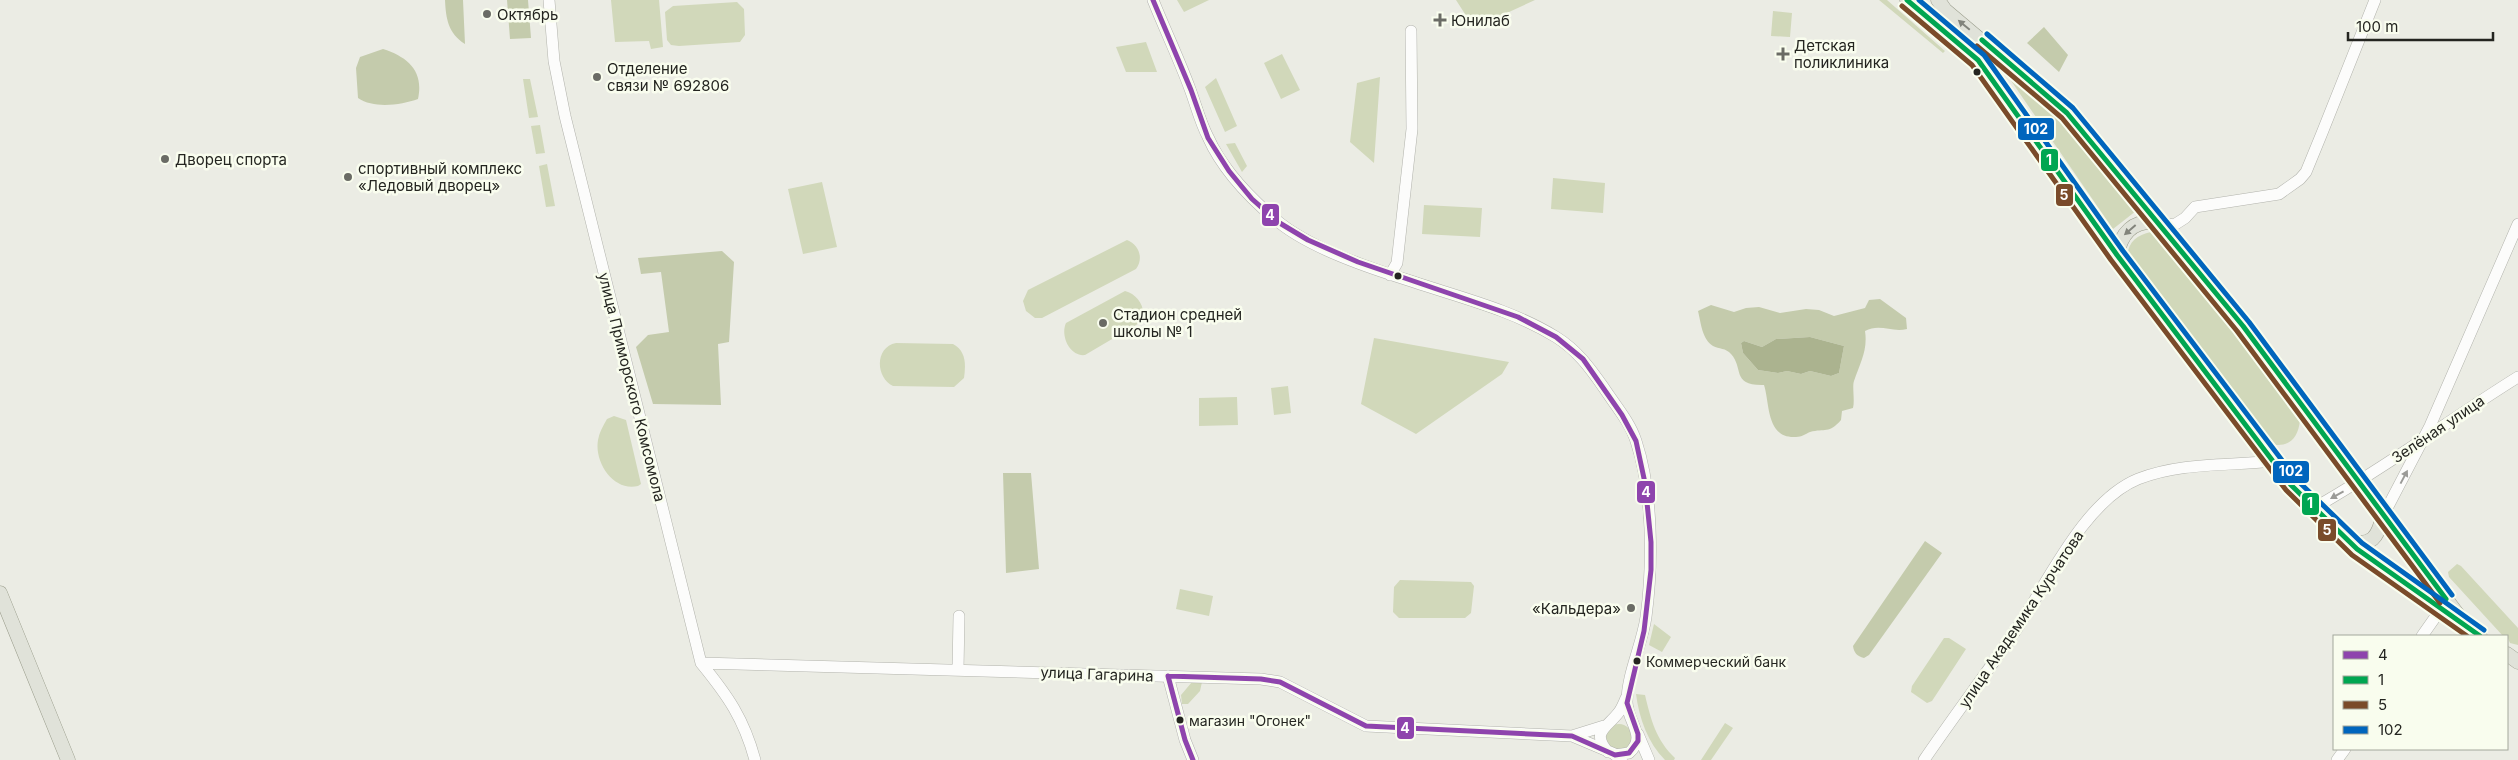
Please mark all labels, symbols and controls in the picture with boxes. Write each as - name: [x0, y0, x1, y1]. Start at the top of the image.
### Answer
- place label: Октябрь: [497, 5, 558, 24]
- marker: Октябрь: [481, 8, 493, 20]
- scale bar: [2348, 10, 2493, 42]
- place label: Юнилаб: [1451, 11, 1510, 30]
- marker: Юнилаб: [1433, 13, 1447, 27]
- text: 100 m: [2356, 17, 2398, 36]
- one-way arrow: [1957, 20, 1970, 31]
- place label: Детская поликлиника: [1794, 36, 1889, 72]
- marker: Детская поликлиника: [1776, 47, 1790, 61]
- place label: Отделение связи № 692806: [607, 59, 729, 95]
- unlabelled marker: [1972, 67, 1982, 77]
- marker: Отделение связи № 692806: [591, 71, 603, 83]
- line badge: 102: [2017, 117, 2055, 141]
- text: 102: [2024, 120, 2048, 137]
- line badge: 1: [2040, 148, 2059, 172]
- place label: Дворец спорта: [175, 150, 287, 169]
- text: 1: [2046, 151, 2052, 168]
- marker: Дворец спорта: [159, 153, 171, 165]
- place label: спортивный комплекс «Ледовый дворец»: [358, 159, 522, 195]
- marker: спортивный комплекс «Ледовый дворец»: [342, 171, 354, 183]
- line badge: 5: [2055, 183, 2074, 207]
- text: 5: [2060, 186, 2069, 203]
- line badge: 4: [1261, 203, 1280, 227]
- text: 4: [1265, 206, 1275, 223]
- one-way arrow: [2123, 225, 2136, 236]
- street label: улица Приморского Комсомола: [594, 270, 670, 504]
- unlabelled marker: [1393, 271, 1403, 281]
- place label: Стадион средней школы № 1: [1113, 305, 1242, 341]
- marker: Стадион средней школы № 1: [1097, 317, 1109, 329]
- street label: Зелёная улица: [2388, 391, 2488, 467]
- line badge: 102: [2272, 460, 2310, 484]
- text: 102: [2279, 462, 2303, 479]
- one-way arrow: [2400, 469, 2408, 484]
- line badge: 4: [1636, 480, 1656, 504]
- text: 4: [1641, 483, 1651, 500]
- one-way arrow: [2329, 491, 2344, 499]
- line badge: 1: [2301, 492, 2320, 516]
- text: 1: [2307, 494, 2313, 511]
- line badge: 5: [2317, 518, 2337, 542]
- text: 5: [2323, 521, 2332, 538]
- street label: улица Академика Курчатова: [1954, 527, 2088, 711]
- place label: «Кальдера»: [1532, 599, 1621, 618]
- marker: «Кальдера»: [1625, 602, 1637, 614]
- legend: [2333, 635, 2508, 750]
- text: 4: [2378, 645, 2388, 664]
- place label: Коммерческий банк: [1646, 653, 1786, 670]
- marker: Коммерческий банк: [1632, 656, 1642, 666]
- street label: улица Гагарина: [1040, 663, 1154, 685]
- text: 1: [2378, 670, 2384, 689]
- text: 5: [2378, 695, 2387, 714]
- place label: магазин "Огонек": [1189, 712, 1311, 729]
- marker: магазин "Огонек": [1175, 715, 1185, 725]
- line badge: 4: [1396, 716, 1415, 740]
- text: 4: [1400, 719, 1410, 736]
- text: 102: [2378, 720, 2403, 739]

